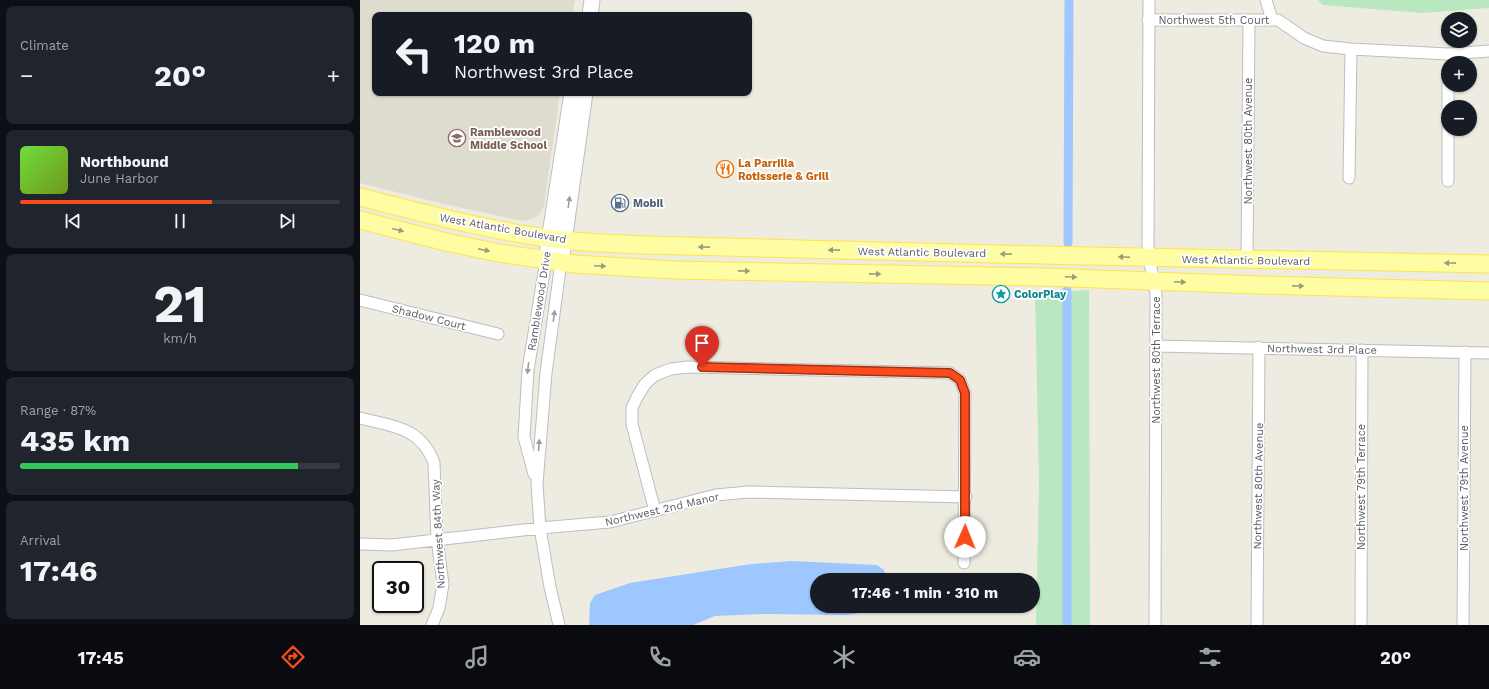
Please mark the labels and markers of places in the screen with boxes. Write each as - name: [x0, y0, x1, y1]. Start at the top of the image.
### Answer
- place label: Ramblewood Middle School: [470, 126, 547, 152]
- school or university icon: Ramblewood Middle School: [447, 128, 467, 148]
- place label: La Parrilla Rotisserie & Grill: [738, 157, 829, 183]
- restaurant icon: La Parrilla Rotisserie & Grill: [715, 159, 735, 179]
- fuel station icon: Mobil: [610, 193, 630, 213]
- place label: Mobil: [633, 197, 664, 210]
- place icon: ColorPlay: [991, 284, 1011, 304]
- place label: ColorPlay: [1014, 288, 1067, 301]
- pin: [685, 326, 719, 367]

